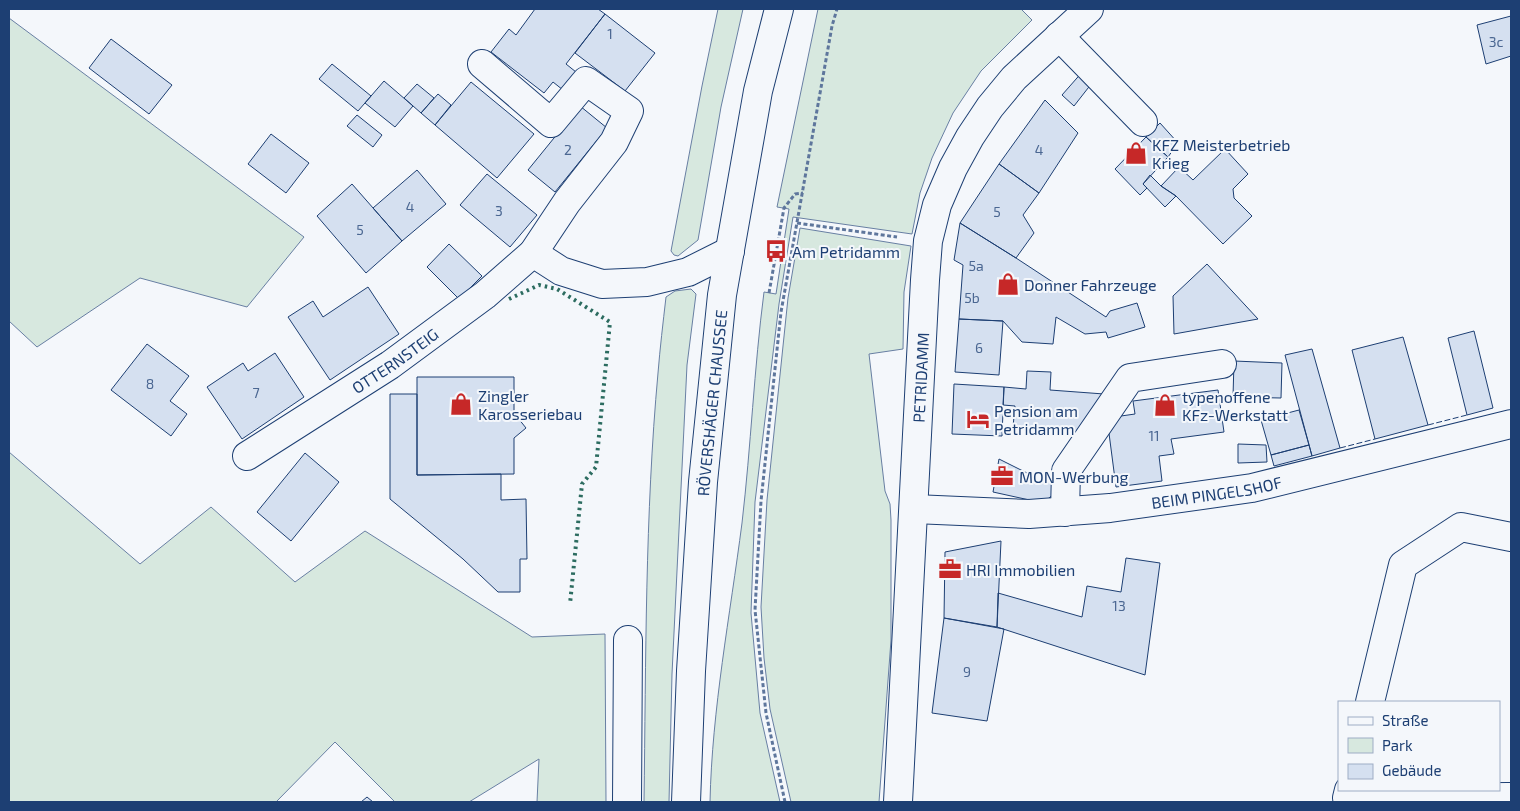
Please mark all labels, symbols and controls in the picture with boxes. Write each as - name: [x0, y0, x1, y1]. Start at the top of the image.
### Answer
- house number: 1: [607, 25, 613, 42]
- house number: 3c: [1489, 33, 1503, 50]
- place label: KFZ Meisterbetrieb Krieg: [1152, 135, 1290, 172]
- shop icon: KFZ Meisterbetrieb Krieg: [1123, 140, 1149, 166]
- house number: 2: [564, 141, 572, 158]
- house number: 4: [1035, 141, 1043, 158]
- house number: 4: [406, 198, 414, 215]
- house number: 3: [495, 202, 503, 219]
- house number: 5: [993, 203, 1001, 220]
- house number: 5: [356, 221, 364, 238]
- bus stop icon: Am Petridamm: [763, 238, 789, 264]
- place label: Am Petridamm: [792, 242, 900, 261]
- house number: 5a: [968, 257, 984, 274]
- shop icon: Donner Fahrzeuge: [995, 271, 1021, 297]
- place label: Donner Fahrzeuge: [1024, 275, 1157, 294]
- house number: 5b: [964, 289, 980, 306]
- street label: RÖVERSHÄGER CHAUSSEE: [693, 309, 730, 497]
- street label: OTTERNSTEIG: [348, 324, 441, 397]
- street label: PETRIDAMM: [908, 332, 932, 423]
- house number: 6: [975, 339, 983, 356]
- house number: 8: [146, 375, 154, 392]
- house number: 7: [252, 384, 260, 401]
- place label: Zingler Karosseriebau: [478, 386, 582, 423]
- place label: typenoffene KFz-Werkstatt: [1182, 387, 1288, 424]
- shop icon: Zingler Karosseriebau: [448, 391, 474, 417]
- shop icon: typenoffene KFz-Werkstatt: [1152, 392, 1178, 418]
- place label: Pension am Petridamm: [994, 401, 1078, 438]
- hotel icon: Pension am Petridamm: [965, 406, 991, 432]
- house number: 11: [1148, 427, 1160, 444]
- office icon: MON-Werbung: [989, 463, 1015, 489]
- place label: MON-Werbung: [1019, 467, 1128, 486]
- street label: BEIM PINGELSHOF: [1150, 471, 1284, 512]
- office icon: HRI Immobilien: [937, 556, 963, 582]
- place label: HRI Immobilien: [966, 560, 1075, 579]
- house number: 13: [1112, 597, 1126, 614]
- house number: 9: [963, 663, 971, 680]
- legend: [1338, 701, 1500, 791]
- text: Straße: [1382, 711, 1428, 729]
- text: Park: [1382, 736, 1413, 754]
- text: Gebäude: [1382, 761, 1441, 779]

